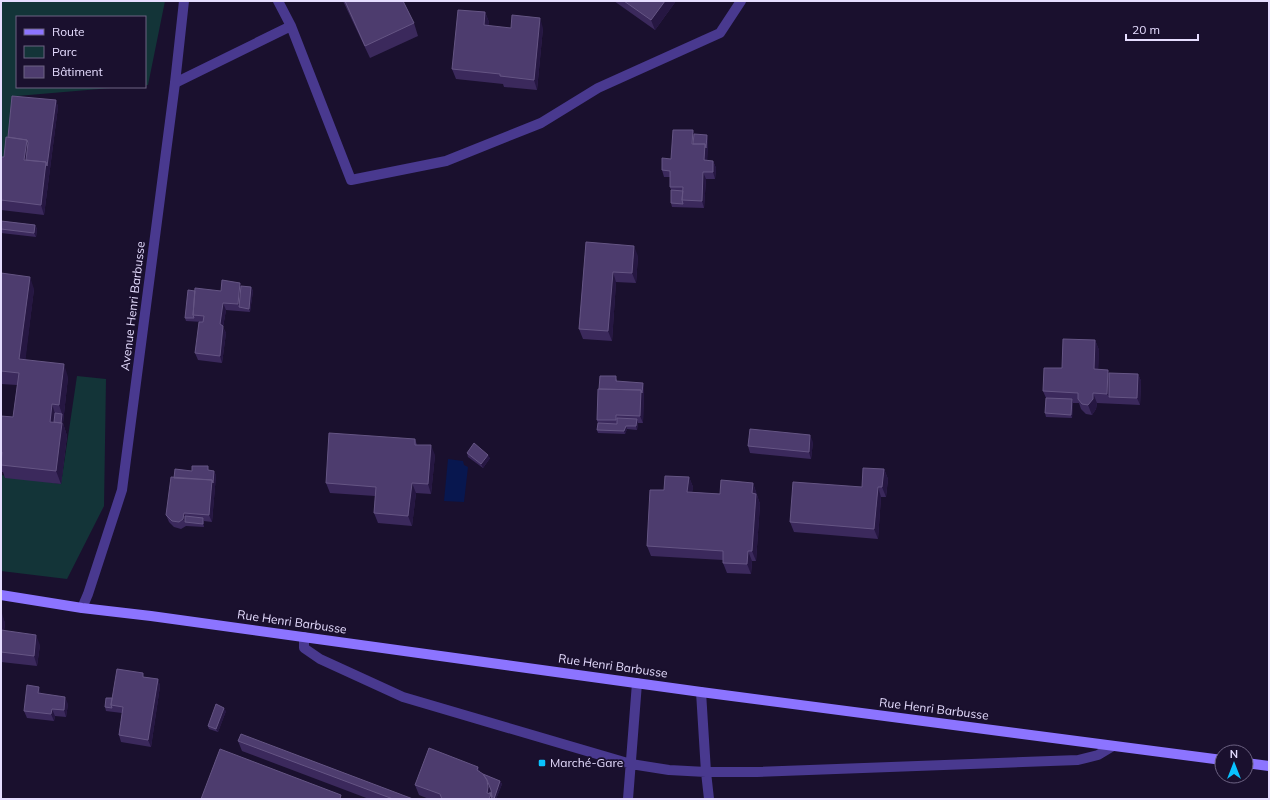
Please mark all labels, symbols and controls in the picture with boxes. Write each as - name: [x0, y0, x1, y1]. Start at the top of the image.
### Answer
- legend: [16, 16, 146, 88]
- scale bar: [1126, 16, 1198, 42]
- text: 20 m: [1132, 22, 1160, 37]
- text: Route: [52, 24, 85, 39]
- text: Parc: [52, 44, 77, 59]
- text: Bâtiment: [52, 64, 103, 79]
- street label: Avenue Henri Barbusse: [117, 240, 148, 372]
- street label: Rue Henri Barbusse: [236, 606, 348, 637]
- street label: Rue Henri Barbusse: [557, 650, 669, 681]
- street label: Rue Henri Barbusse: [878, 694, 990, 723]
- north arrow: [1214, 744, 1254, 784]
- text: N: [1230, 747, 1238, 761]
- place label: Marché-Gare: [550, 755, 623, 770]
- marker: Marché-Gare: [537, 758, 547, 768]

